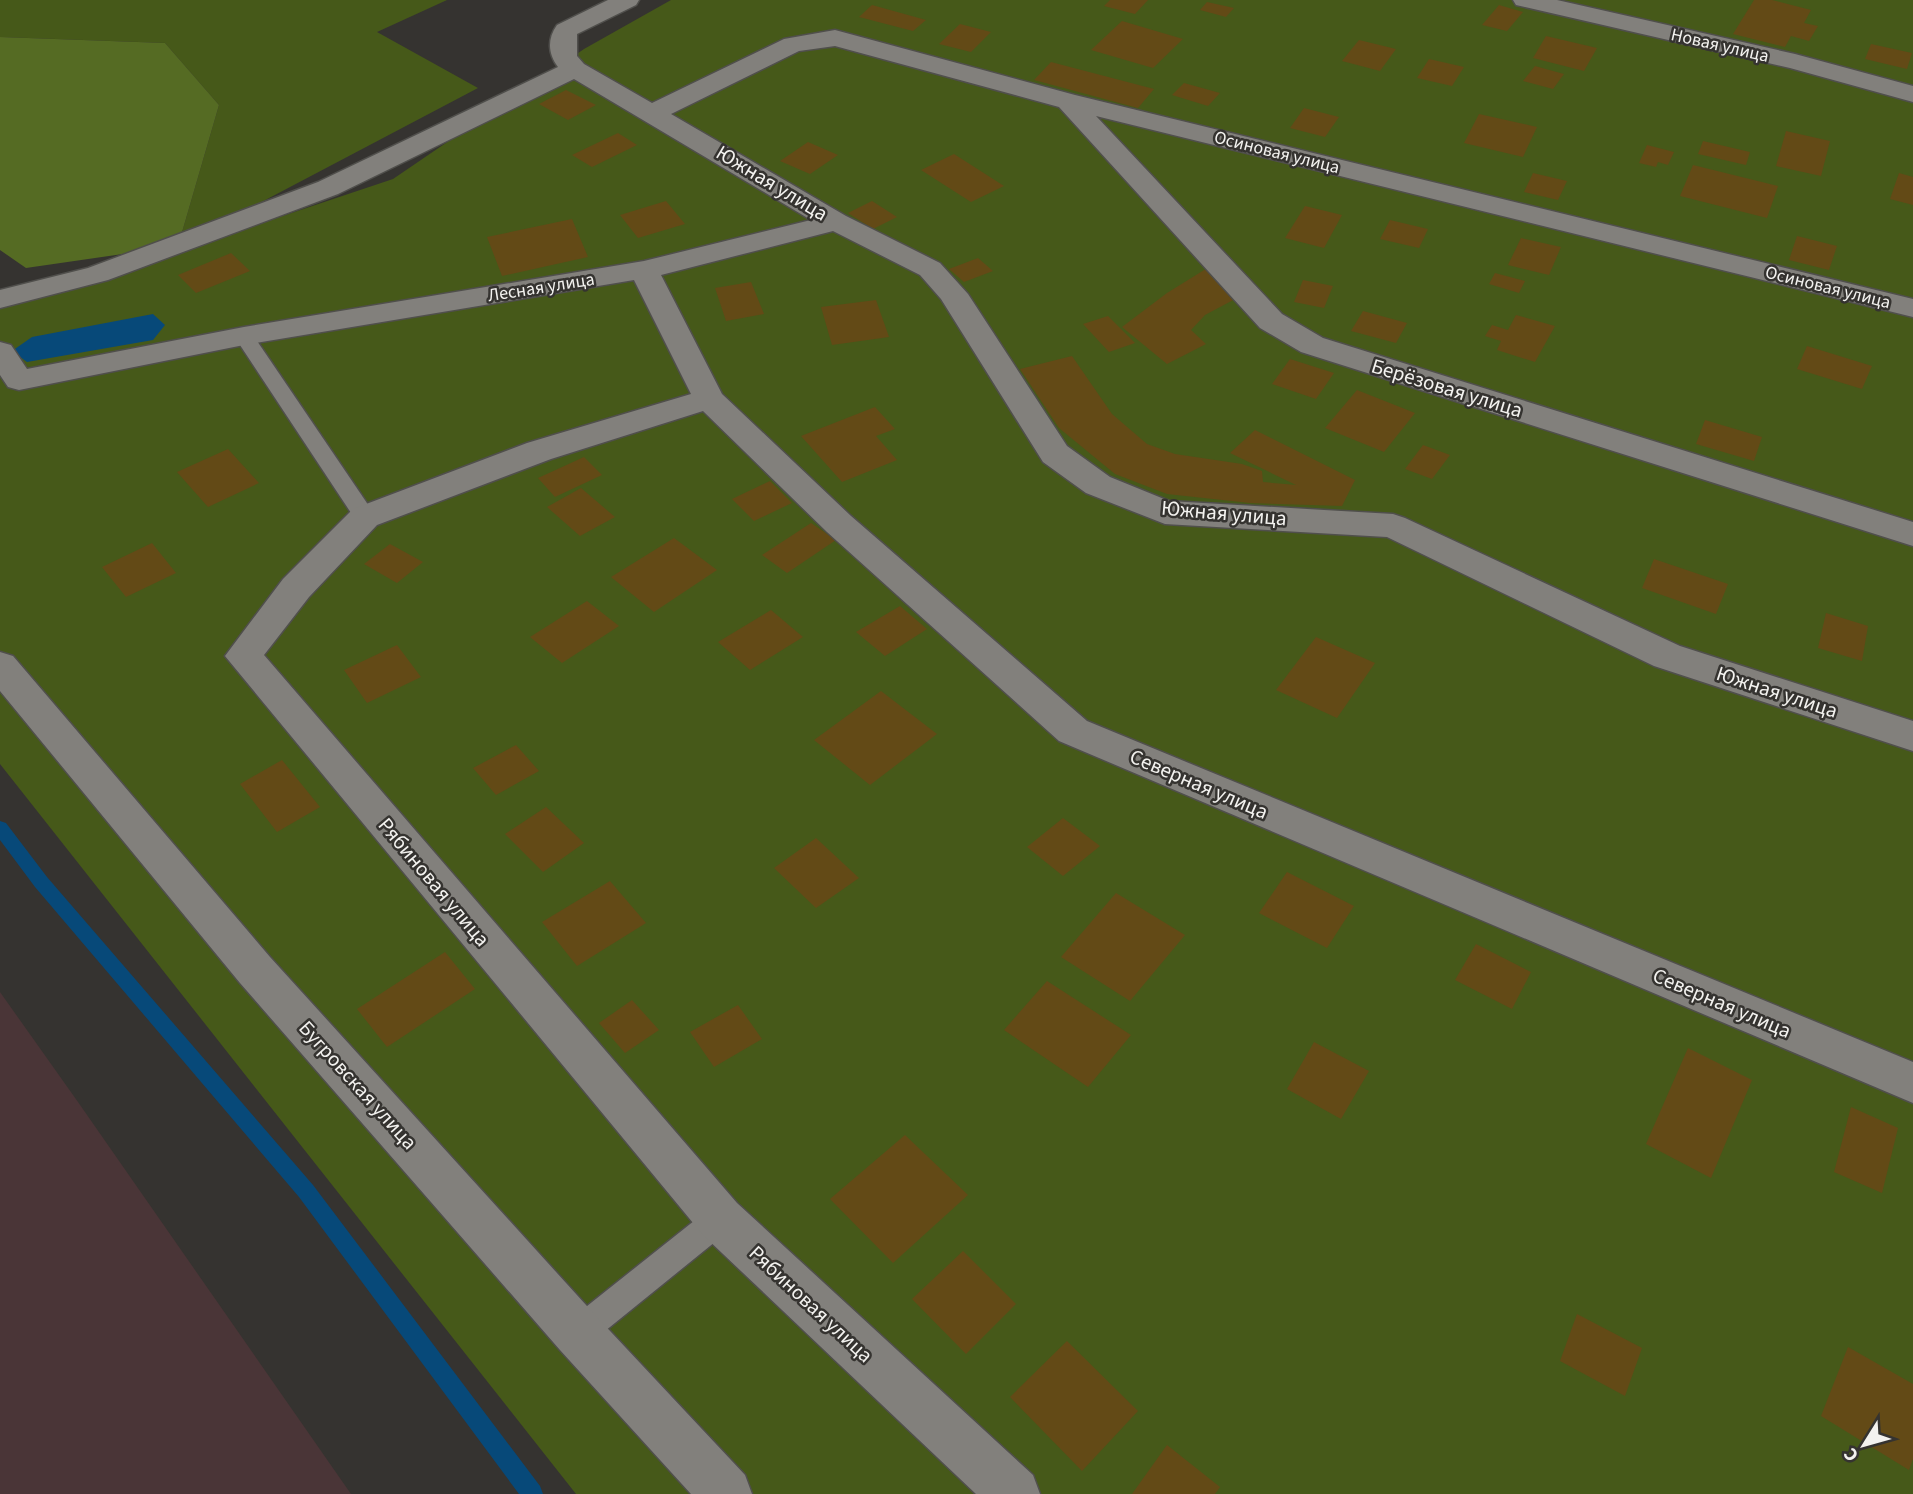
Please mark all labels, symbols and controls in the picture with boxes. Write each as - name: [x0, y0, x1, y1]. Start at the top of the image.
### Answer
- street label: Новая улица: [1668, 22, 1771, 69]
- street label: Осиновая улица: [1212, 125, 1342, 180]
- street label: Южная улица: [710, 138, 834, 228]
- street label: Осиновая улица: [1763, 260, 1893, 315]
- street label: Лесная улица: [486, 267, 596, 308]
- street label: Берёзовая улица: [1368, 351, 1526, 425]
- street label: Южная улица: [1160, 493, 1288, 533]
- street label: Южная улица: [1713, 658, 1841, 726]
- street label: Северная улица: [1125, 741, 1273, 827]
- street label: Рябиновая улица: [371, 811, 497, 953]
- street label: Северная улица: [1648, 960, 1796, 1046]
- street label: Бугровская улица: [292, 1014, 424, 1156]
- street label: Рябиновая улица: [742, 1238, 880, 1370]
- north arrow: [1829, 1410, 1899, 1480]
- text: С: [1838, 1442, 1866, 1467]

